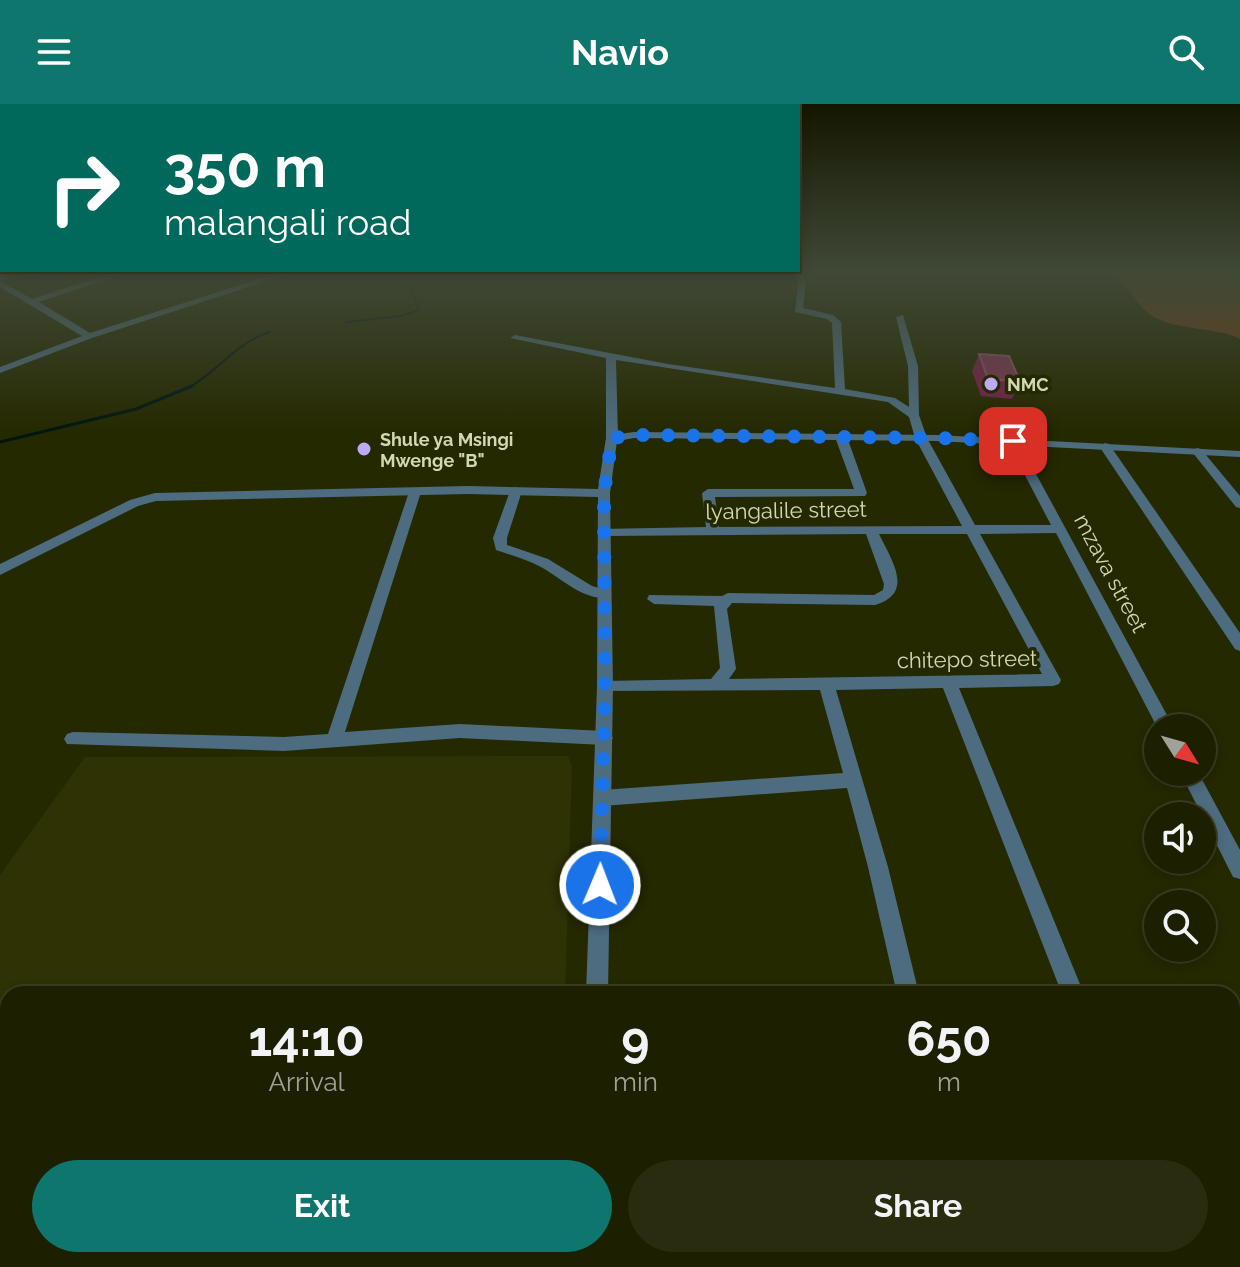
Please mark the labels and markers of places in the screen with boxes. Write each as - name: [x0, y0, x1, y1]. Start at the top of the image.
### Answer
- place label: NMC: [1007, 374, 1049, 395]
- marker: NMC: [982, 375, 1000, 393]
- pin: [979, 407, 1047, 475]
- place label: Shule ya Msingi Mwenge "B": [380, 429, 513, 471]
- marker: Shule ya Msingi Mwenge "B": [355, 440, 373, 458]

